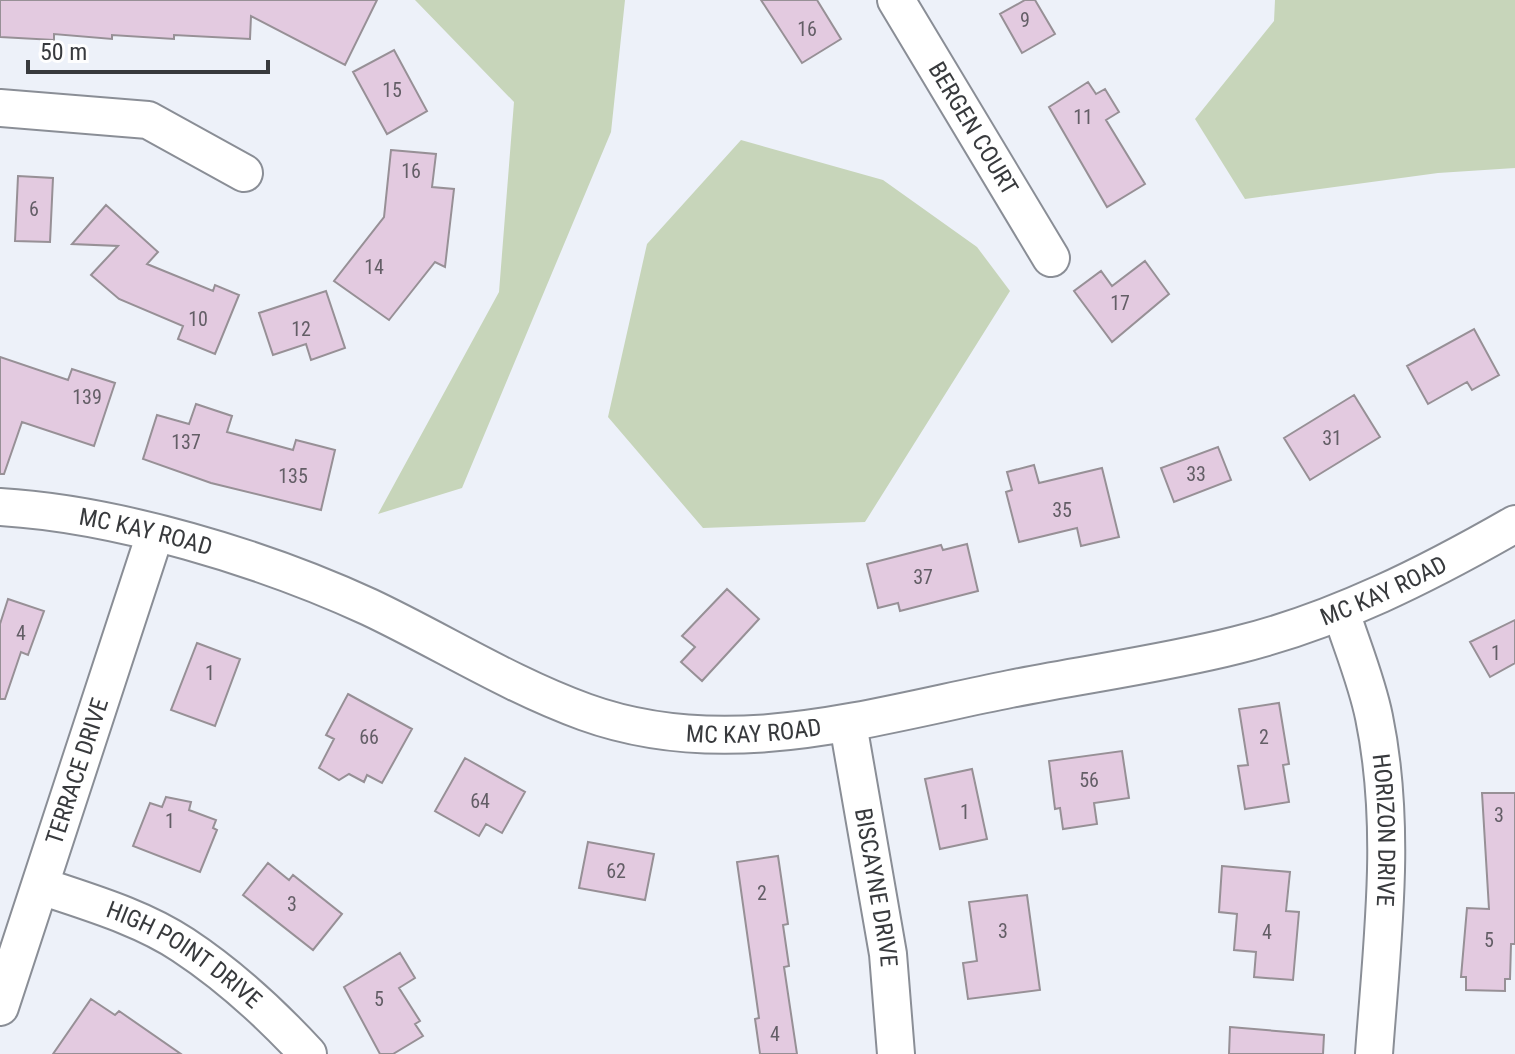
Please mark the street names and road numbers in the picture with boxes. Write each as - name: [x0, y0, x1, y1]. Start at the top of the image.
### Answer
- street label: BERGEN COURT: [923, 57, 1024, 200]
- street label: MC KAY ROAD: [77, 503, 215, 561]
- street label: MC KAY ROAD: [1316, 550, 1451, 632]
- street label: TERRACE DRIVE: [40, 694, 114, 848]
- street label: MC KAY ROAD: [685, 713, 823, 749]
- street label: HORIZON DRIVE: [1366, 752, 1400, 907]
- street label: BISCAYNE DRIVE: [849, 806, 903, 968]
- street label: HIGH POINT DRIVE: [103, 896, 267, 1014]

